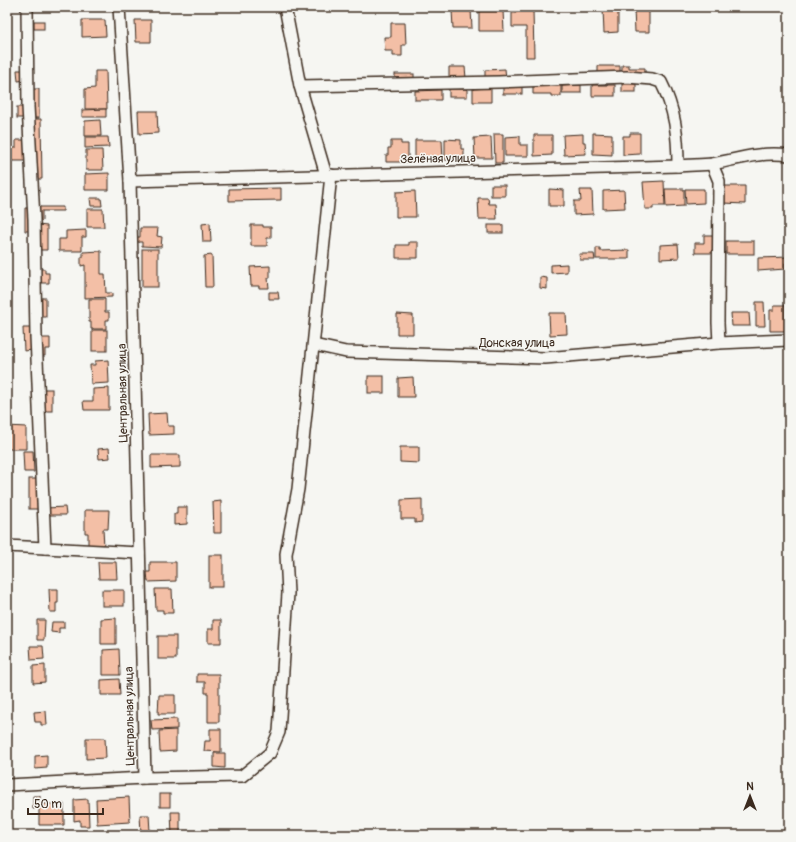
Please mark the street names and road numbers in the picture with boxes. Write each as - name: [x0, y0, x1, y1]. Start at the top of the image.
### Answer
- street label: Зелёная улица: [400, 151, 476, 167]
- street label: Донская улица: [478, 336, 555, 351]
- street label: Центральная улица: [115, 343, 131, 443]
- street label: Центральная улица: [122, 666, 138, 766]

